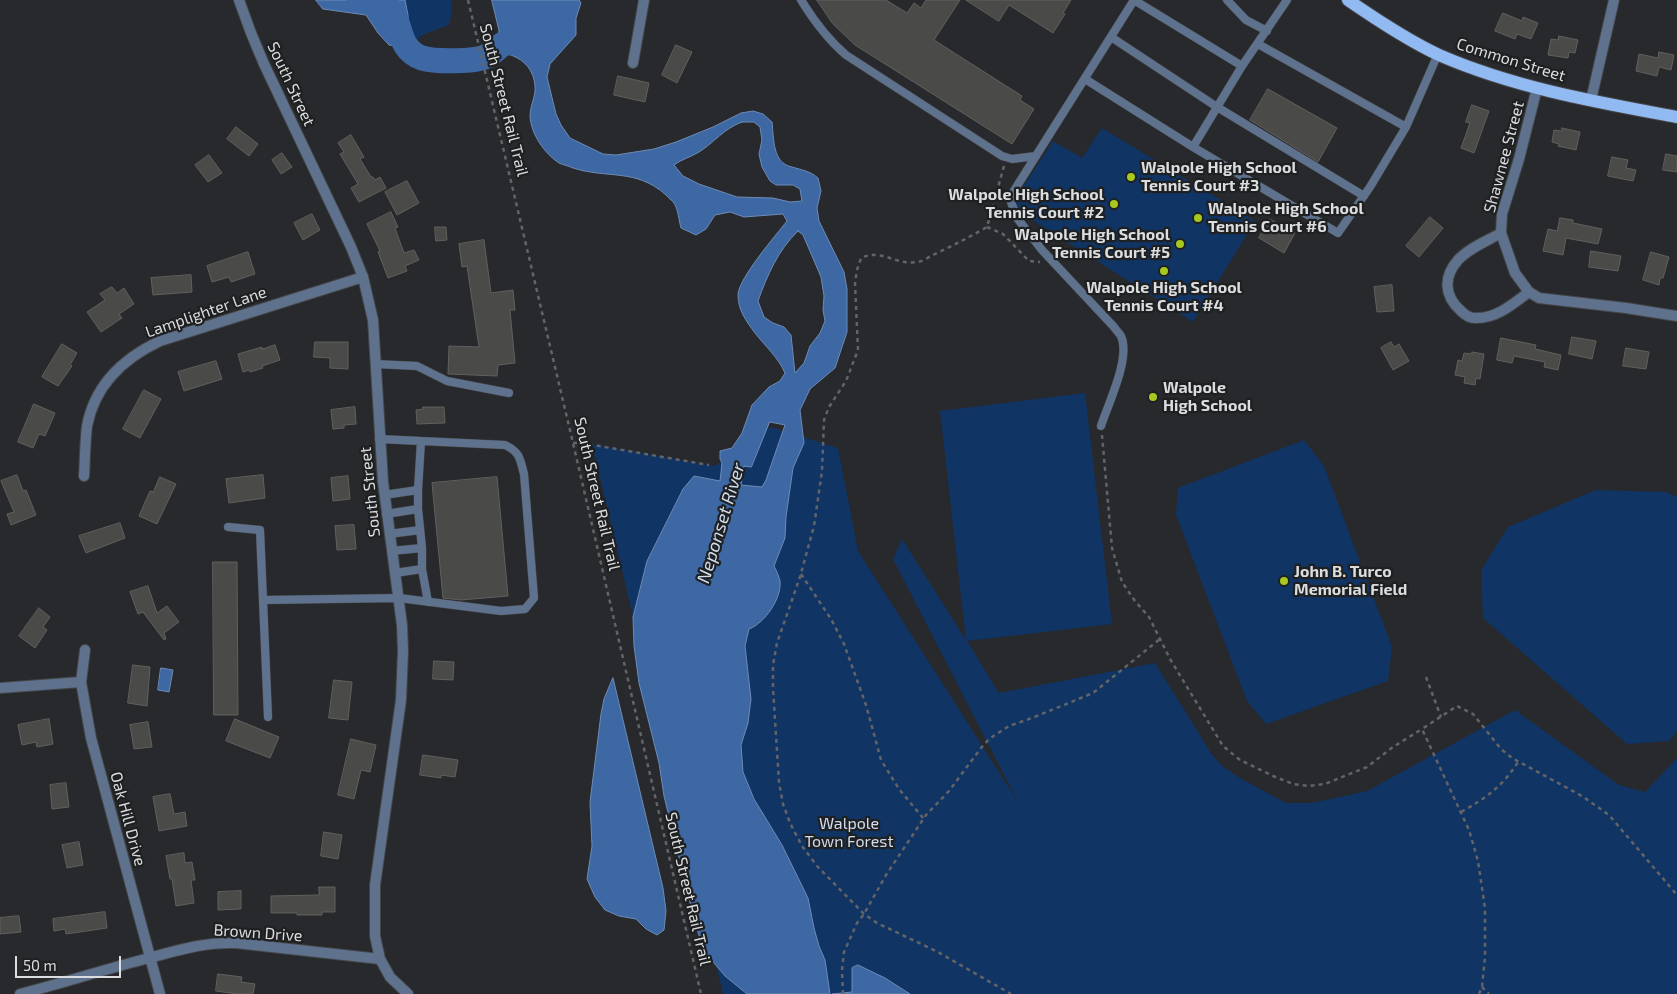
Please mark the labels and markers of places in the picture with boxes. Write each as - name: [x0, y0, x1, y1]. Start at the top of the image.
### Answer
- place label: Walpole High School Tennis Court #3: [1141, 158, 1297, 196]
- marker: Walpole High School Tennis Court #3: [1125, 171, 1137, 183]
- place label: Walpole High School Tennis Court #2: [948, 185, 1104, 223]
- marker: Walpole High School Tennis Court #2: [1108, 198, 1120, 210]
- place label: Walpole High School Tennis Court #6: [1208, 199, 1364, 237]
- marker: Walpole High School Tennis Court #6: [1192, 212, 1204, 224]
- place label: Walpole High School Tennis Court #5: [1014, 225, 1170, 263]
- marker: Walpole High School Tennis Court #5: [1174, 238, 1186, 250]
- marker: Walpole High School Tennis Court #4: [1158, 265, 1170, 277]
- place label: Walpole High School Tennis Court #4: [1086, 278, 1242, 316]
- place label: Walpole High School: [1163, 378, 1252, 416]
- marker: Walpole High School: [1147, 391, 1159, 403]
- place label: John B. Turco Memorial Field: [1294, 562, 1407, 600]
- marker: John B. Turco Memorial Field: [1278, 575, 1290, 587]

